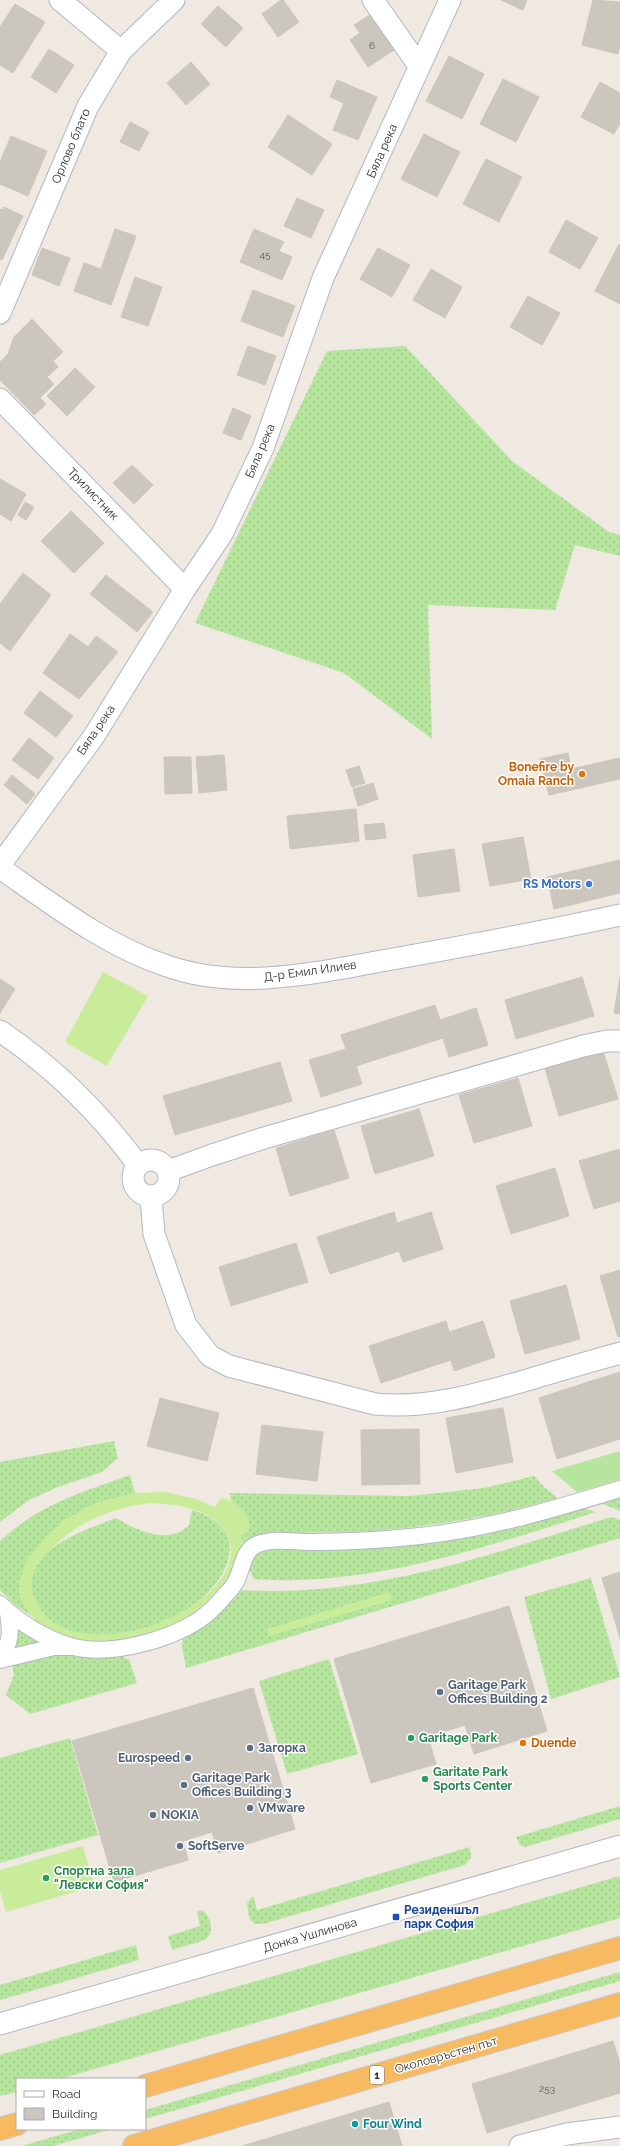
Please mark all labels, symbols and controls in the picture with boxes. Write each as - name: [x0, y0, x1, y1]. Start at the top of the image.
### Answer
- house number: 6: [369, 40, 375, 51]
- street label: Орлово блато: [49, 106, 93, 186]
- street label: Бяла река: [364, 122, 400, 180]
- house number: 45: [260, 249, 271, 260]
- street label: Бяла река: [242, 422, 278, 480]
- street label: Трилистник: [65, 465, 121, 523]
- street label: Бяла река: [74, 702, 118, 758]
- place label: Bonefire by Omaia Ranch: [498, 760, 574, 788]
- marker: Bonefire by Omaia Ranch: [577, 769, 587, 779]
- place label: RS Motors: [523, 877, 581, 891]
- marker: RS Motors: [584, 879, 594, 889]
- street label: Д-р Емил Илиев: [263, 958, 357, 984]
- place label: Garitage Park Offices Building 2: [448, 1678, 548, 1706]
- marker: Garitage Park Offices Building 2: [435, 1687, 445, 1697]
- place label: Garitage Park: [419, 1731, 497, 1745]
- marker: Garitage Park: [406, 1733, 416, 1743]
- place label: Duende: [531, 1736, 576, 1750]
- marker: Duende: [518, 1738, 528, 1748]
- place label: Загорка: [258, 1741, 306, 1755]
- marker: Загорка: [245, 1743, 255, 1753]
- place label: Eurospeed: [118, 1751, 180, 1765]
- marker: Eurospeed: [183, 1753, 193, 1763]
- place label: Garitate Park Sports Center: [433, 1765, 513, 1793]
- place label: Garitage Park Offices Building 3: [192, 1771, 292, 1799]
- marker: Garitate Park Sports Center: [420, 1774, 430, 1784]
- marker: Garitage Park Offices Building 3: [179, 1780, 189, 1790]
- place label: VMware: [258, 1801, 305, 1815]
- marker: VMware: [245, 1803, 255, 1813]
- place label: NOKIA: [161, 1808, 200, 1822]
- marker: NOKIA: [148, 1810, 158, 1820]
- place label: SoftServe: [188, 1839, 244, 1853]
- marker: SoftServe: [175, 1841, 185, 1851]
- place label: Спортна зала "Левски София": [54, 1864, 149, 1892]
- marker: Спортна зала "Левски София": [41, 1873, 51, 1883]
- place label: Резиденшъл парк София: [404, 1903, 479, 1931]
- marker: Резиденшъл парк София: [391, 1912, 401, 1922]
- street label: Донка Ушлинова: [261, 1915, 359, 1955]
- street label: Околовръстен път: [393, 2034, 499, 2076]
- road number: 1: [370, 2066, 384, 2084]
- legend: [16, 2078, 146, 2130]
- house number: 253: [539, 2083, 555, 2094]
- text: Road: [52, 2087, 81, 2101]
- text: Building: [52, 2107, 98, 2121]
- place label: Four Wind: [363, 2117, 422, 2131]
- marker: Four Wind: [350, 2119, 360, 2129]

